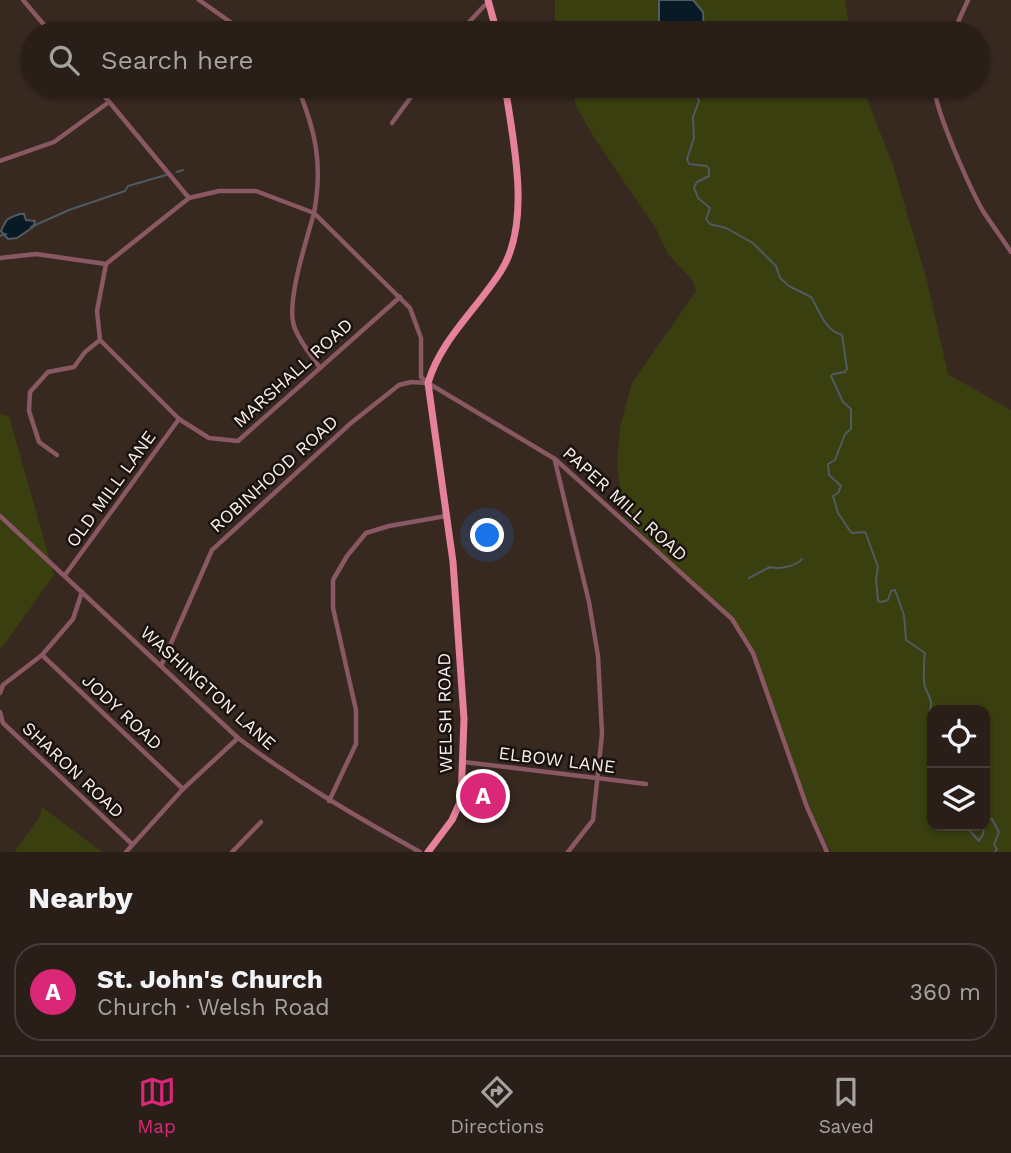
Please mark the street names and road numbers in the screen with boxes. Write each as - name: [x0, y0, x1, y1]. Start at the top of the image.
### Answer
- street label: MARSHALL ROAD: [229, 314, 356, 432]
- street label: ROBINHOOD ROAD: [205, 411, 342, 537]
- street label: OLD MILL LANE: [61, 426, 160, 551]
- street label: PAPER MILL ROAD: [559, 442, 692, 565]
- street label: WASHINGTON LANE: [136, 621, 280, 754]
- street label: WELSH ROAD: [433, 653, 456, 773]
- street label: JODY ROAD: [78, 669, 167, 754]
- street label: SHARON ROAD: [18, 717, 128, 822]
- street label: ELBOW LANE: [497, 742, 617, 777]

